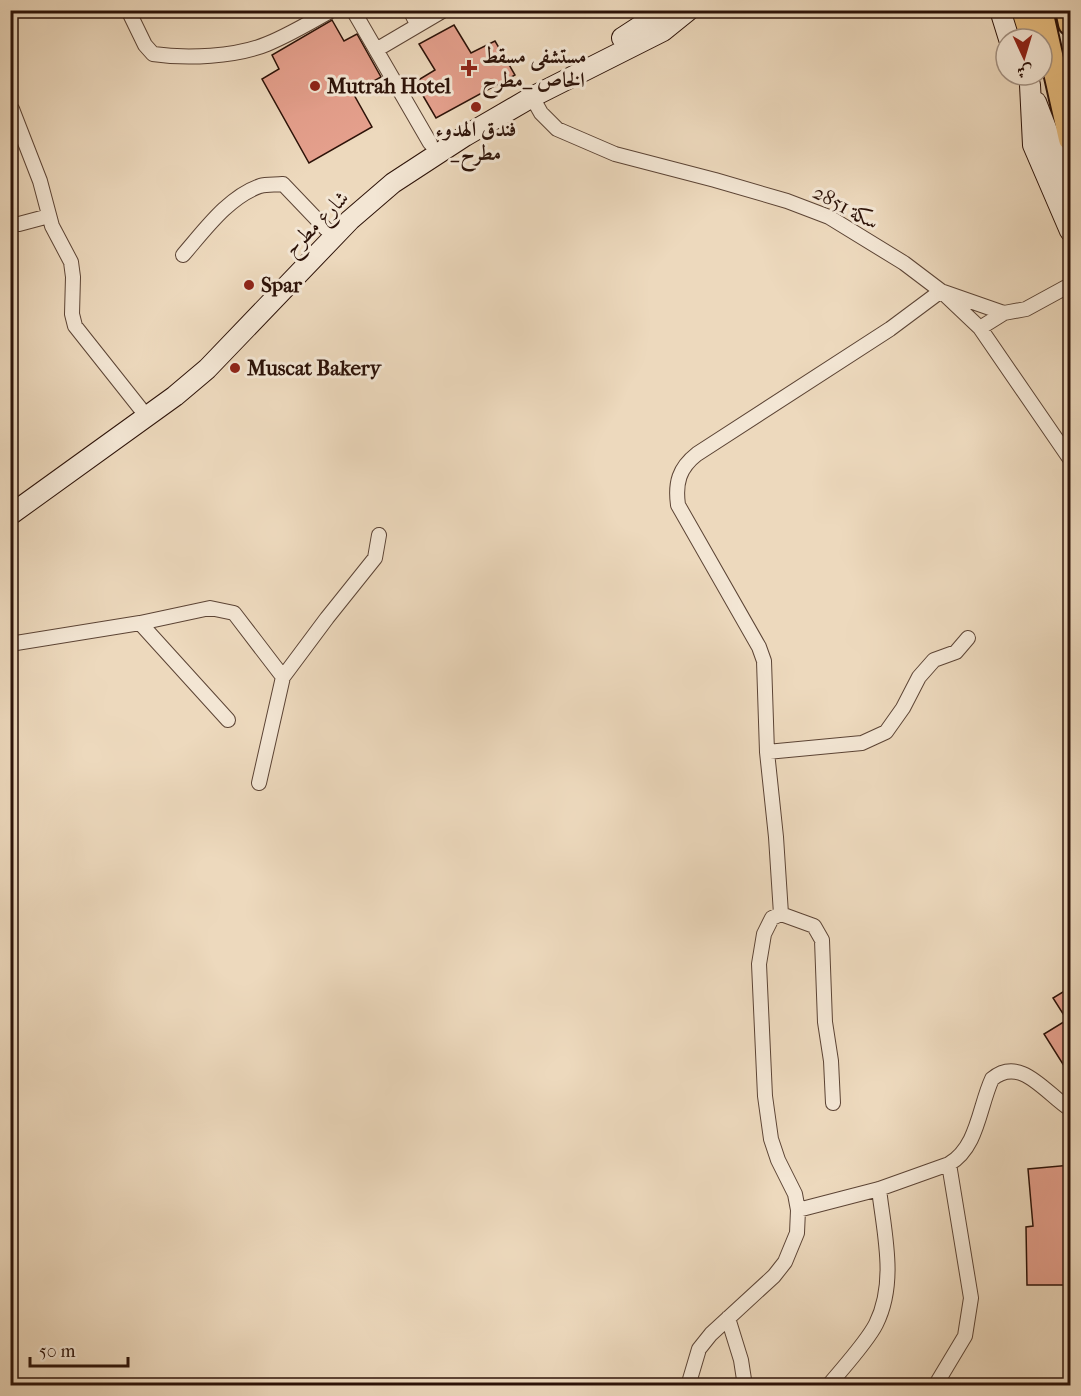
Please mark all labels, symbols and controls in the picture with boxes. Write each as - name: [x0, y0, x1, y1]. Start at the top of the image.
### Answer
- north arrow: [994, 27, 1054, 87]
- place label: مستشفى مسقط الخاص _مطرح: [482, 44, 586, 99]
- marker: مستشفى مسقط الخاص _مطرح: [460, 59, 478, 77]
- text: ش: [1016, 61, 1034, 81]
- place label: Mutrah Hotel: [326, 74, 451, 98]
- marker: Mutrah Hotel: [308, 79, 322, 93]
- marker: فندق الهدوء _مطرح: [469, 100, 483, 114]
- place label: فندق الهدوء _مطرح: [436, 117, 516, 172]
- street label: سكة 2851: [809, 180, 883, 234]
- street label: شارع مطرح: [279, 186, 358, 265]
- place label: Spar: [261, 273, 303, 297]
- marker: Spar: [242, 278, 256, 292]
- place label: Muscat Bakery: [246, 356, 383, 380]
- marker: Muscat Bakery: [228, 361, 242, 375]
- scale bar: [30, 1330, 128, 1368]
- text: 50 m: [39, 1341, 76, 1362]

